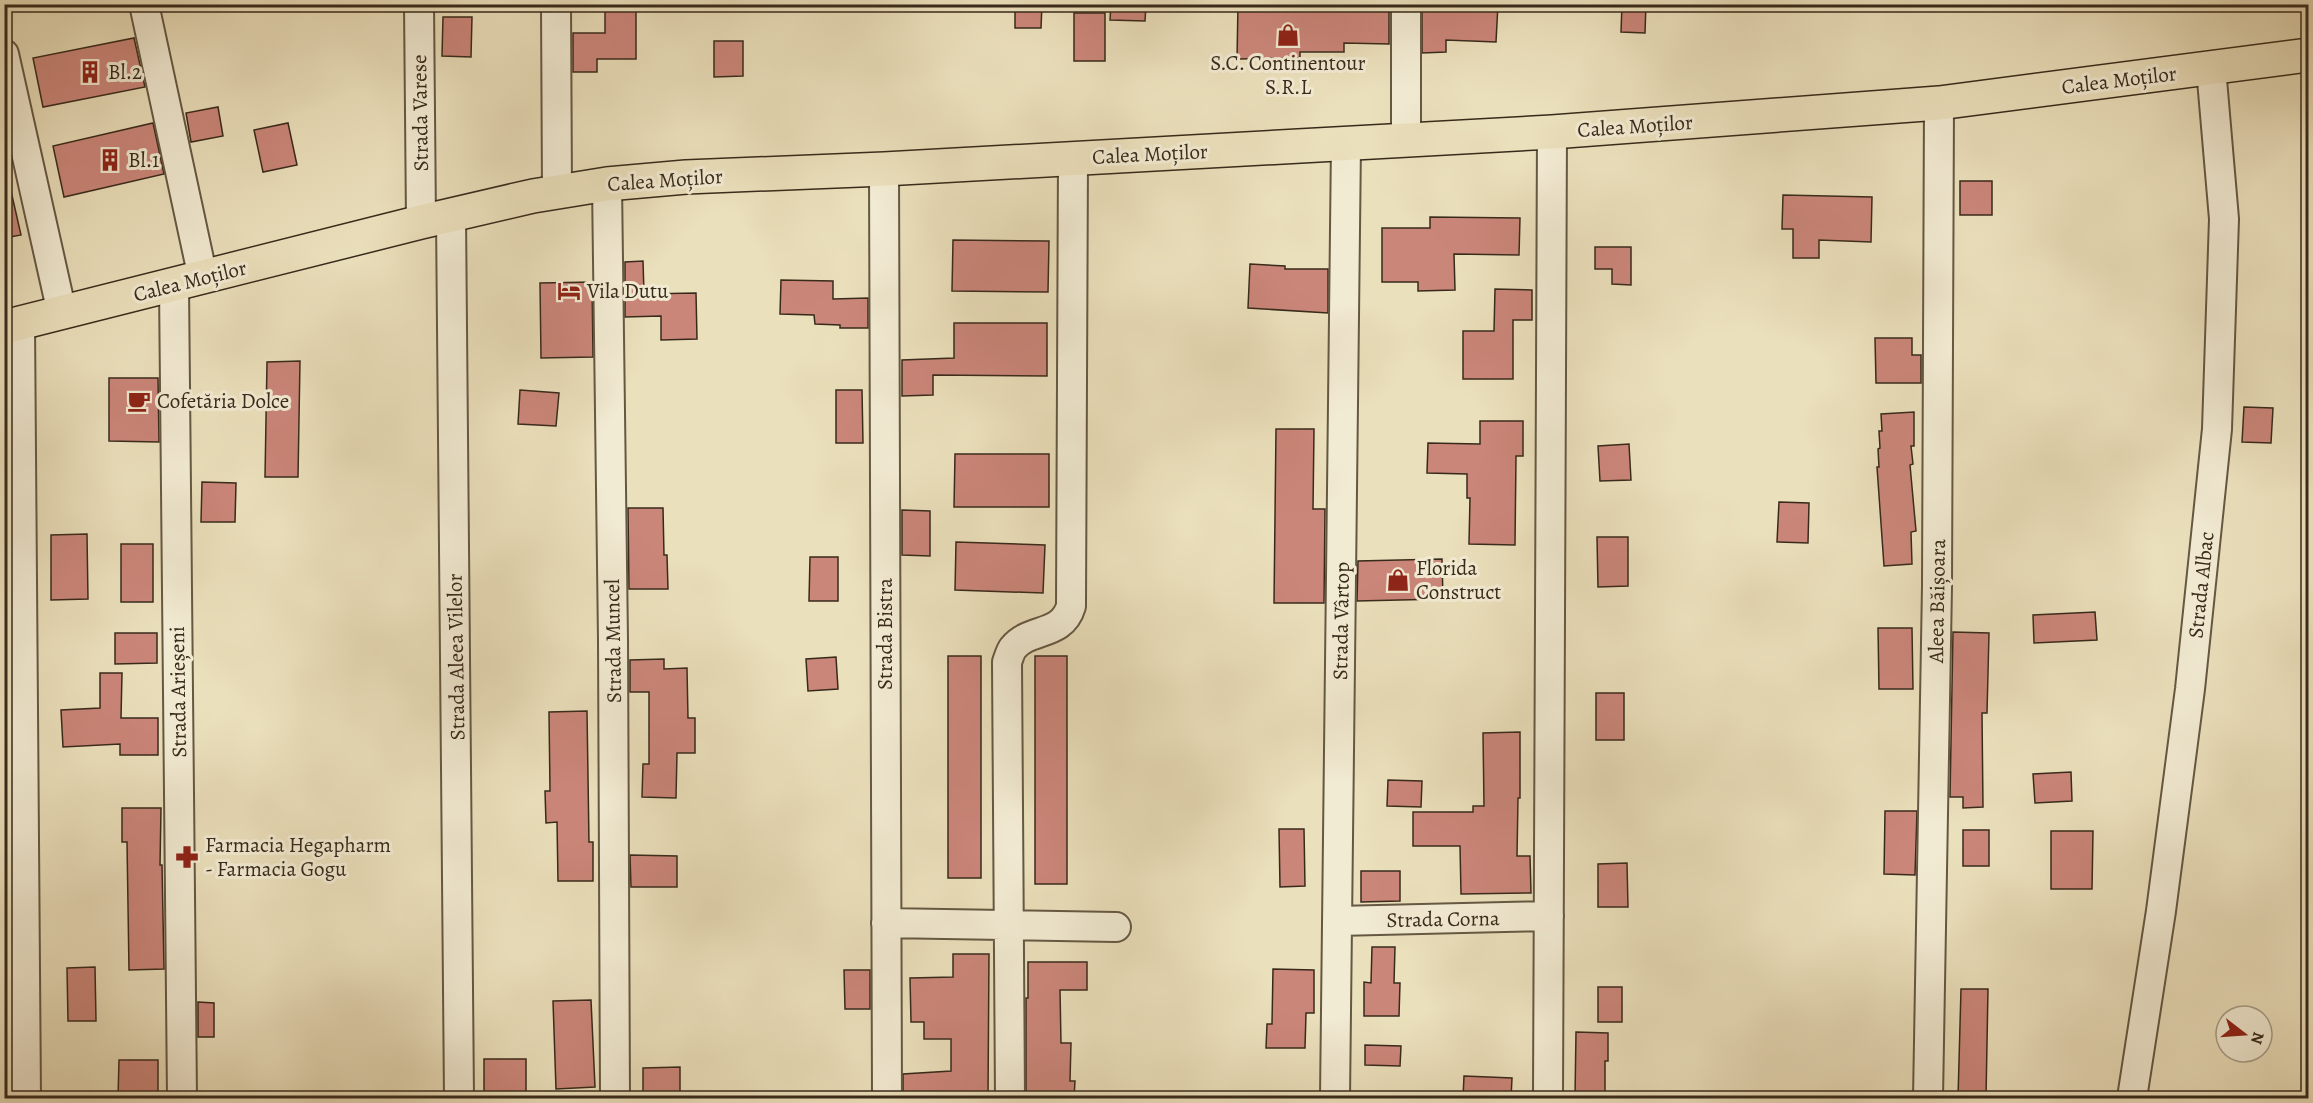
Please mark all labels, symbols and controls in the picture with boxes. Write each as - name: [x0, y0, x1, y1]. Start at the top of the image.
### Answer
- shop icon: S.C. Continentour S.R.L: [1275, 22, 1301, 48]
- place label: S.C. Continentour S.R.L: [1210, 49, 1366, 101]
- street label: Strada Varese: [405, 54, 435, 172]
- place label: Bl.2: [108, 58, 142, 86]
- building icon: Bl.2: [77, 59, 103, 85]
- street label: Calea Moților: [2060, 59, 2178, 101]
- street label: Calea Moților: [1576, 108, 1694, 144]
- street label: Calea Moților: [1091, 137, 1209, 171]
- place label: Bl.1: [128, 146, 159, 174]
- building icon: Bl.1: [97, 147, 123, 173]
- street label: Calea Moților: [606, 162, 724, 198]
- street label: Calea Moților: [130, 253, 250, 309]
- place label: Vila Dutu: [586, 277, 669, 305]
- hotel icon: Vila Dutu: [556, 278, 582, 304]
- place label: Cofetăria Dolce: [157, 387, 289, 415]
- cafe icon: Cofetăria Dolce: [126, 388, 152, 414]
- street label: Strada Albac: [2181, 530, 2221, 640]
- street label: Aleea Băișoara: [1922, 538, 1952, 664]
- place label: Florida Construct: [1416, 554, 1501, 606]
- street label: Strada Vârtop: [1326, 562, 1356, 680]
- shop icon: Florida Construct: [1385, 567, 1411, 593]
- street label: Strada Aleea Vilelor: [441, 573, 471, 741]
- street label: Strada Bistra: [871, 578, 899, 690]
- street label: Strada Muncel: [598, 579, 628, 703]
- street label: Strada Arieșeni: [163, 626, 193, 758]
- place label: Farmacia Hegapharm - Farmacia Gogu: [205, 831, 391, 883]
- pharmacy icon: Farmacia Hegapharm - Farmacia Gogu: [174, 844, 200, 870]
- street label: Strada Corna: [1386, 904, 1500, 934]
- north arrow: [2214, 1004, 2274, 1064]
- text: N: [2245, 1029, 2270, 1047]

